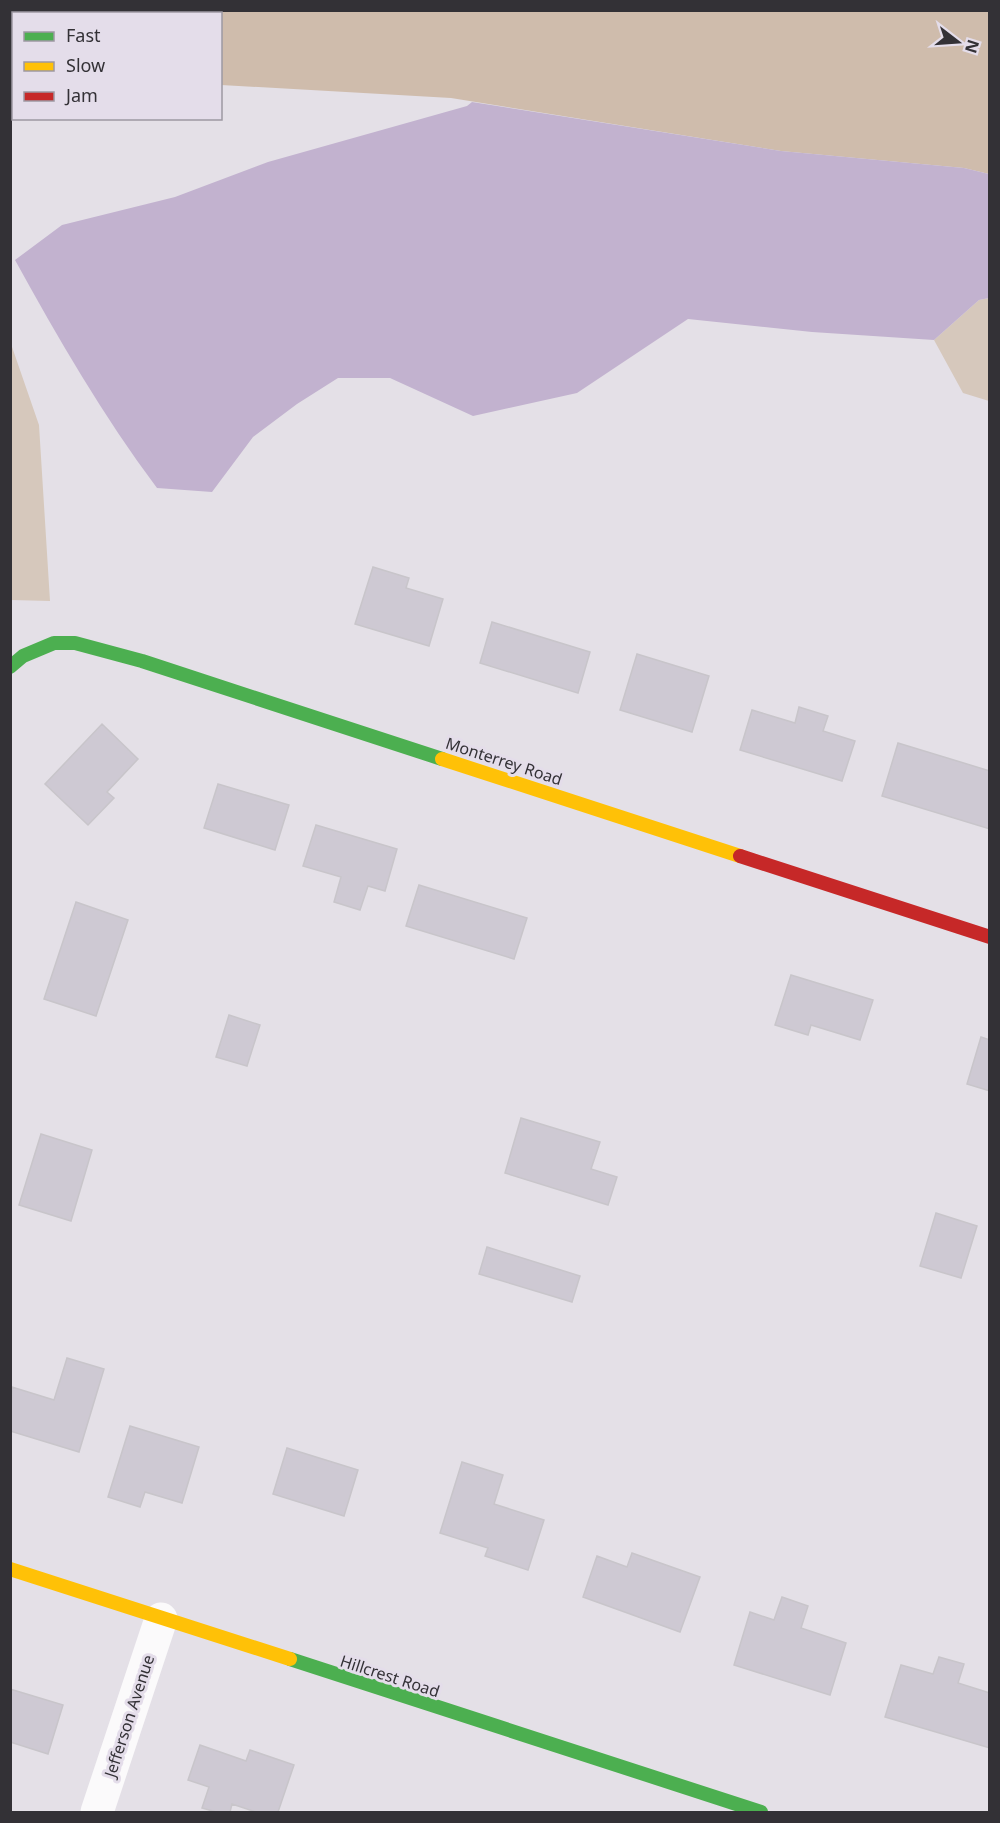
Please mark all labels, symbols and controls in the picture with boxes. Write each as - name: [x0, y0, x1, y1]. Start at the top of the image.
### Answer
- legend: [12, 12, 222, 120]
- north arrow: [928, 12, 988, 72]
- text: Fast: [66, 23, 101, 47]
- text: N: [960, 37, 985, 56]
- text: Slow: [66, 53, 105, 77]
- text: Jam: [64, 83, 98, 107]
- street label: Monterrey Road: [443, 732, 565, 790]
- street label: Hillcrest Road: [337, 1650, 443, 1702]
- street label: Jefferson Avenue: [98, 1652, 159, 1782]

